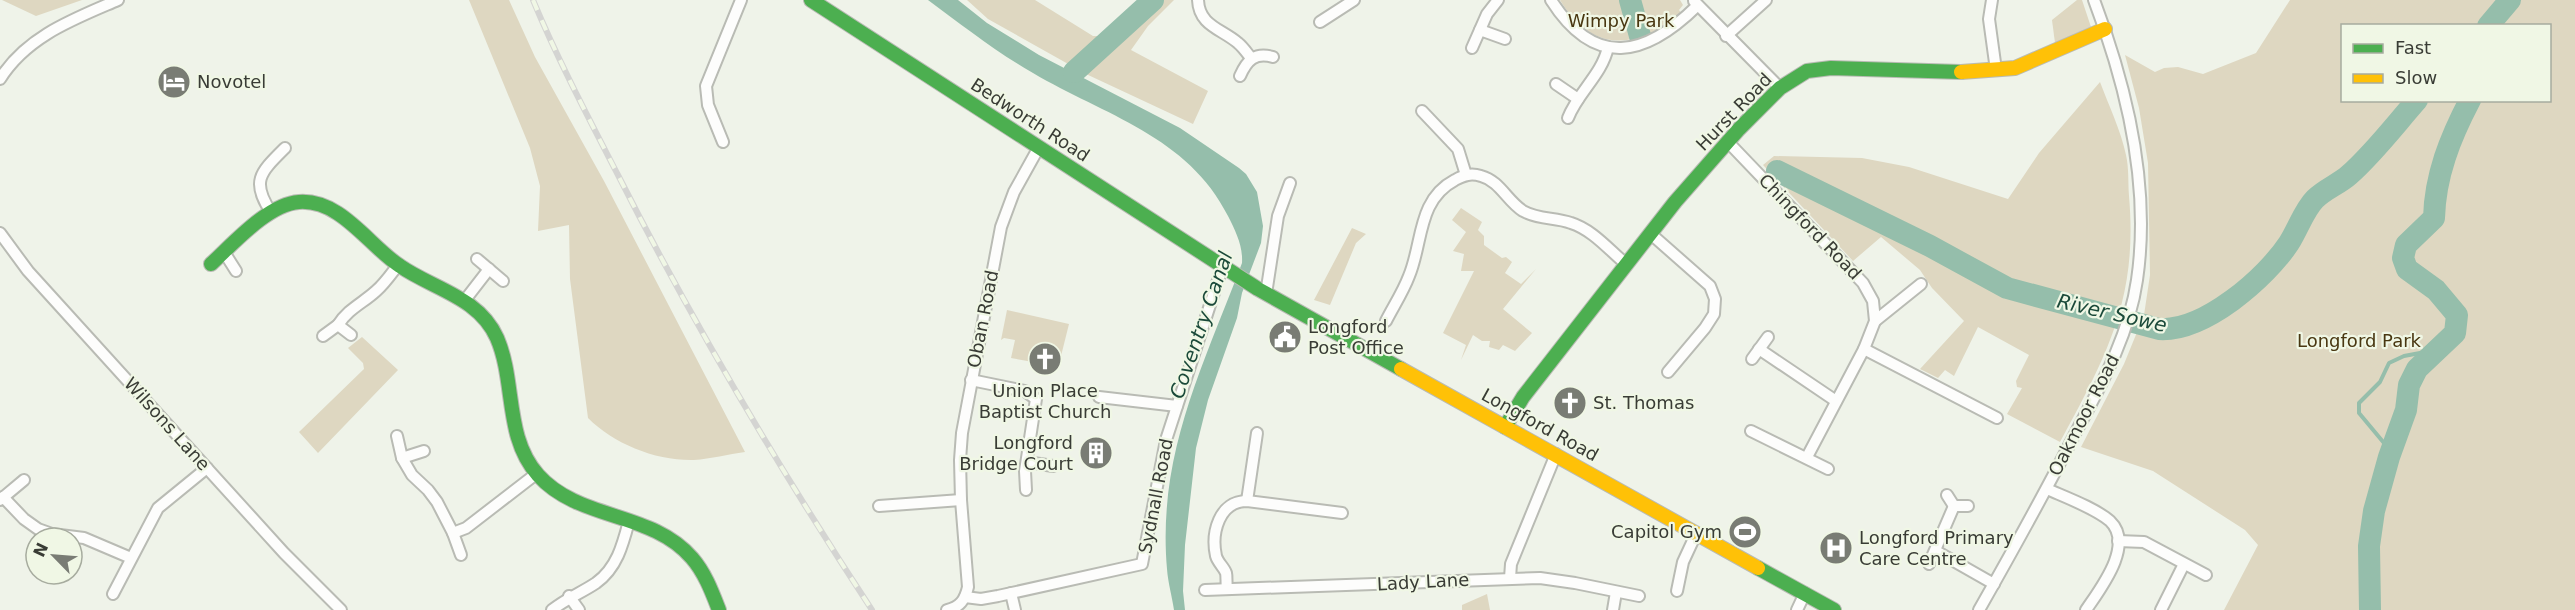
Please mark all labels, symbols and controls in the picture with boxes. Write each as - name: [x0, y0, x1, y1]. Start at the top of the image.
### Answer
- park label: Wimpy Park: [1568, 10, 1675, 31]
- legend: [2341, 24, 2551, 102]
- text: Fast: [2395, 37, 2431, 58]
- hotel icon: Novotel: [156, 64, 192, 100]
- text: Slow: [2395, 67, 2437, 88]
- street label: Hurst Road: [1691, 69, 1776, 155]
- place label: Novotel: [197, 71, 266, 92]
- street label: Bedworth Road: [967, 73, 1094, 166]
- street label: Chingford Road: [1755, 170, 1866, 284]
- water label: Coventry Canal: [1165, 248, 1238, 402]
- street label: Oban Road: [963, 268, 1002, 369]
- water label: River Sowe: [2055, 289, 2169, 337]
- place label: Longford Post Office: [1308, 316, 1404, 358]
- public building icon: Longford Post Office: [1267, 319, 1303, 355]
- park label: Longford Park: [2297, 330, 2422, 351]
- church icon: Union Place Baptist Church: [1027, 341, 1063, 377]
- street label: Oakmoor Road: [2044, 351, 2123, 479]
- street label: Wilsons Lane: [120, 373, 215, 474]
- place label: Union Place Baptist Church: [979, 380, 1111, 422]
- street label: Longford Road: [1478, 384, 1602, 465]
- church icon: St. Thomas: [1552, 385, 1588, 421]
- place label: St. Thomas: [1593, 392, 1694, 413]
- place label: Longford Bridge Court: [959, 432, 1073, 474]
- building icon: Longford Bridge Court: [1078, 435, 1114, 471]
- street label: Sydnall Road: [1134, 437, 1177, 555]
- sports icon: Capitol Gym: [1727, 514, 1763, 550]
- place label: Capitol Gym: [1611, 521, 1722, 542]
- north arrow: [24, 526, 84, 586]
- place label: Longford Primary Care Centre: [1859, 527, 2014, 569]
- hospital icon: Longford Primary Care Centre: [1818, 530, 1854, 566]
- text: N: [29, 540, 52, 560]
- street label: Lady Lane: [1376, 569, 1470, 594]

